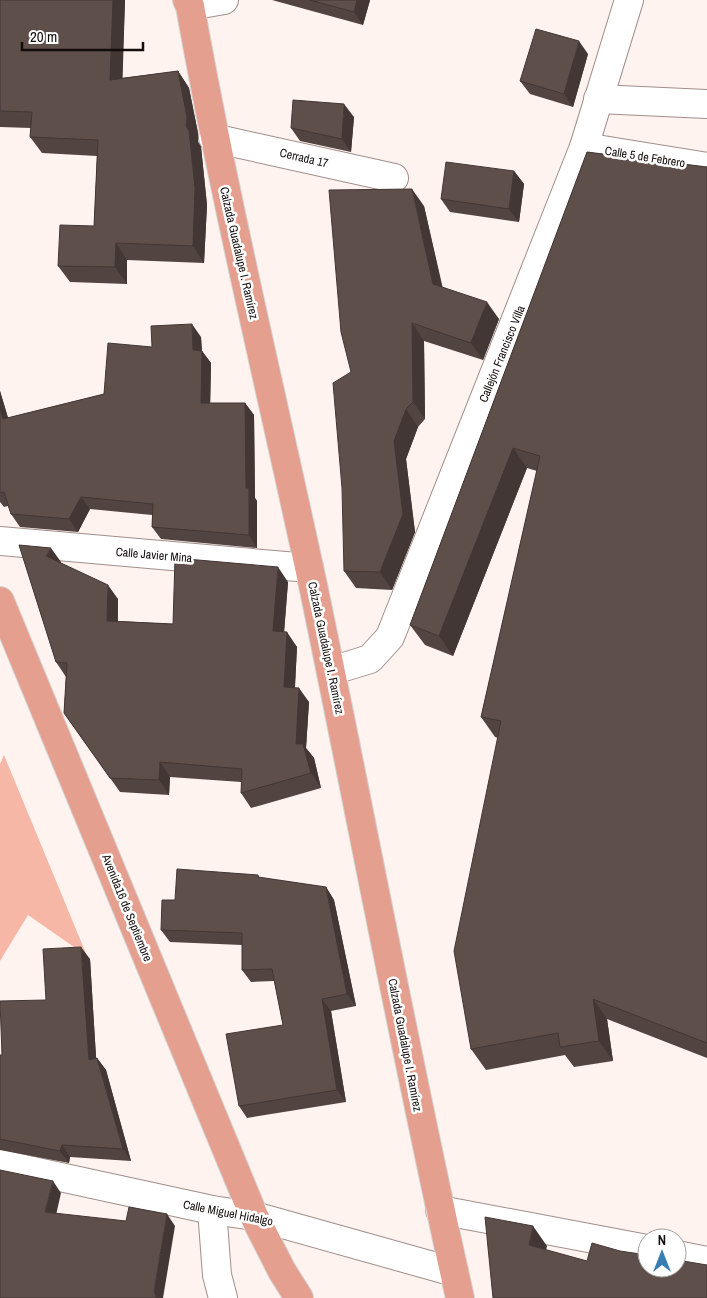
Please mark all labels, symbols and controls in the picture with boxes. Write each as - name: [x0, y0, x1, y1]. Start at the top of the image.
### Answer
- scale bar: [22, 20, 144, 52]
- text: 20 m: [30, 26, 57, 47]
- street label: Calle 5 de Febrero: [604, 143, 686, 171]
- street label: Cerrada 17: [278, 145, 330, 171]
- street label: Calzada Guadalupe I. Ramírez: [216, 185, 262, 321]
- street label: Callejón Francisco Villa: [475, 303, 529, 405]
- street label: Calle Javier Mina: [115, 544, 193, 566]
- street label: Calzada Guadalupe I. Ramírez: [304, 580, 348, 716]
- street label: Avenida16 de Septiembre: [98, 851, 156, 964]
- street label: Calzada Guadalupe I. Ramírez: [384, 977, 426, 1113]
- street label: Calle Miguel Hidalgo: [182, 1196, 274, 1230]
- north arrow: [637, 1228, 687, 1278]
- text: N: [658, 1231, 666, 1249]

